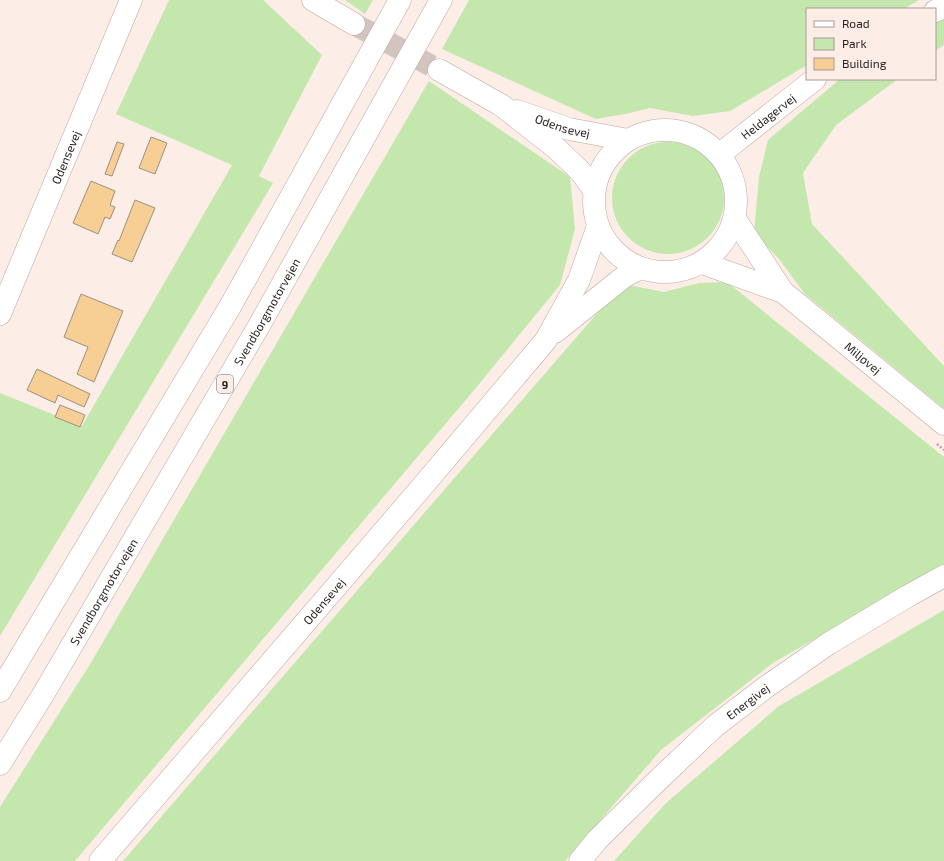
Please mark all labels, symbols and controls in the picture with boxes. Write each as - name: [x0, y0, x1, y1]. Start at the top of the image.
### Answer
- legend: [806, 8, 936, 80]
- text: Road: [842, 16, 870, 30]
- text: Park: [842, 36, 867, 50]
- text: Building: [842, 56, 887, 70]
- street label: Heldagervej: [738, 90, 798, 142]
- street label: Odensevej: [533, 111, 591, 141]
- street label: Odensevej: [48, 128, 84, 186]
- street label: Svendborgmotorvejen: [230, 256, 302, 368]
- street label: Miljøvej: [842, 339, 884, 377]
- road number: 9: [217, 375, 233, 393]
- street label: Svendborgmotorvejen: [67, 536, 140, 647]
- street label: Odensevej: [300, 575, 348, 627]
- street label: Energivej: [723, 680, 772, 722]

